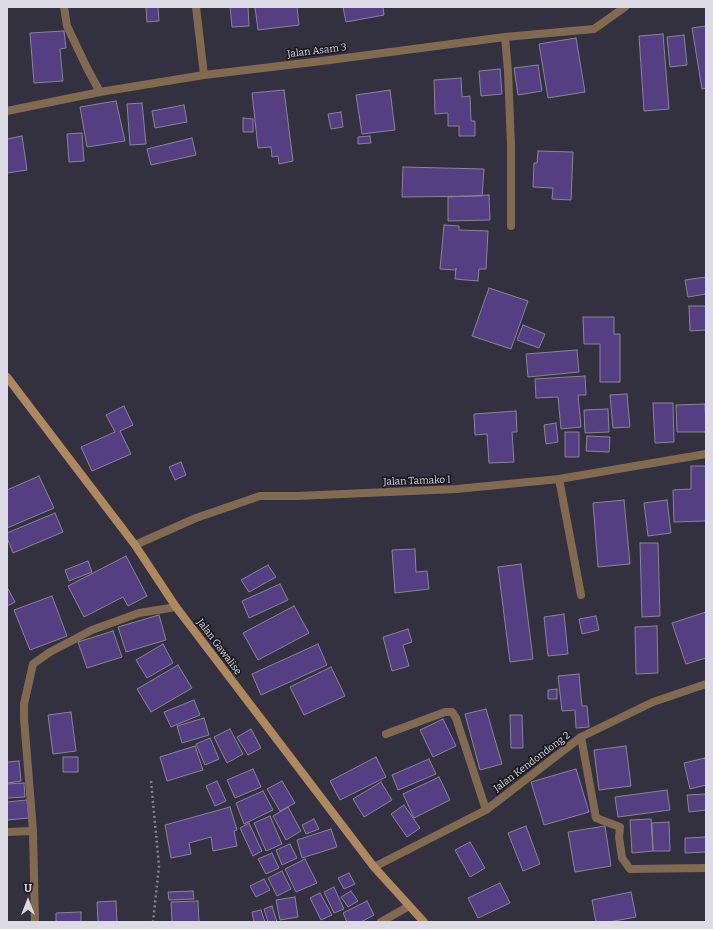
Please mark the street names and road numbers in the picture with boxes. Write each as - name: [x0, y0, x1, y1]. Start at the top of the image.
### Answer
- street label: Jalan Asam 3: [287, 41, 347, 61]
- street label: Jalan Tamako I: [383, 474, 451, 488]
- street label: Jalan Gawalise: [194, 617, 244, 677]
- street label: Jalan Kendondong 2: [491, 729, 573, 795]

